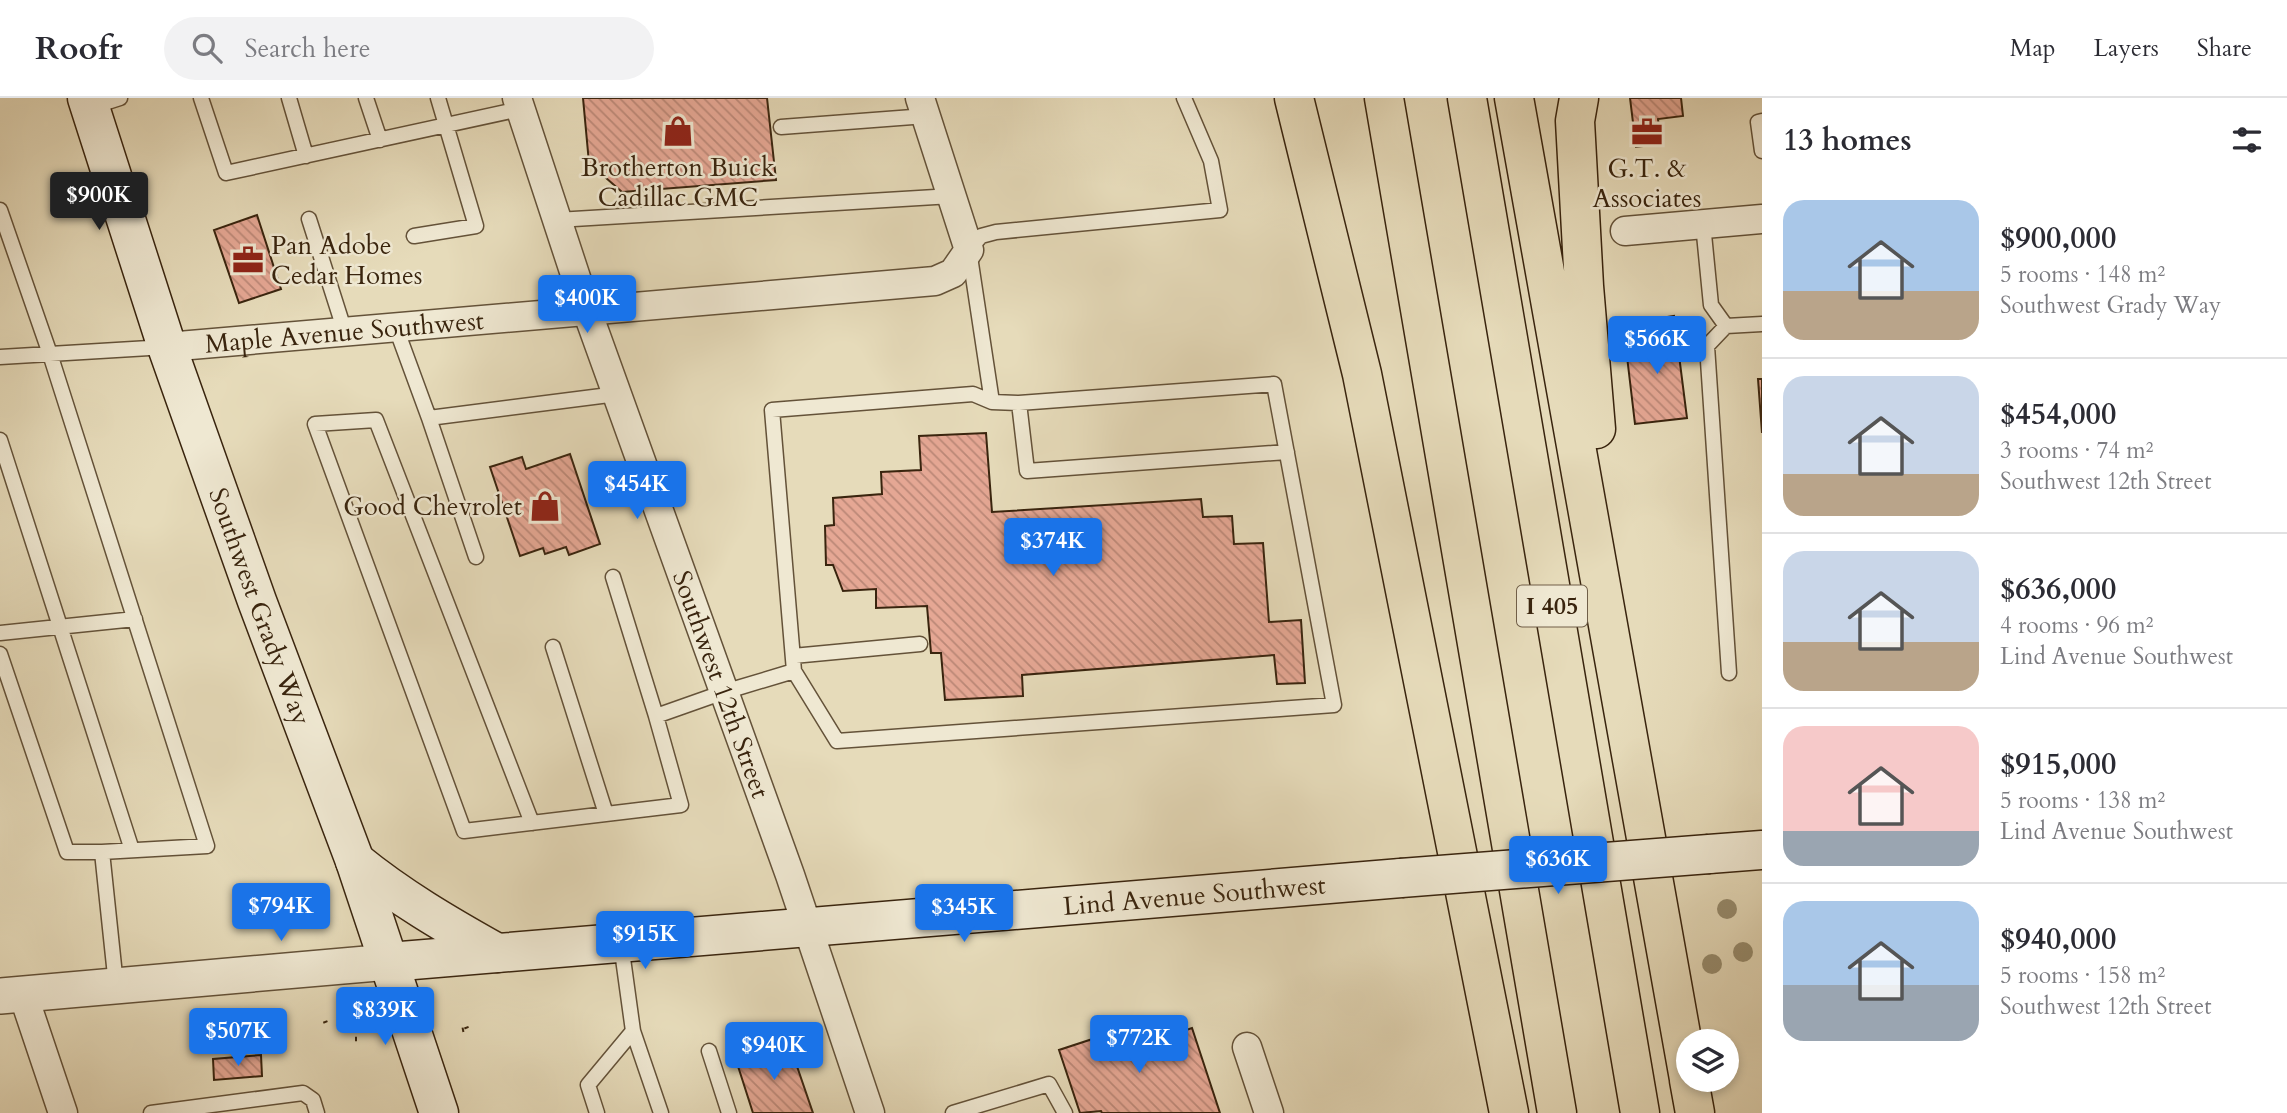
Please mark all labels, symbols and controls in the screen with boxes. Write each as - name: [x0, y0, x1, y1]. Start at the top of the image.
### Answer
- search box: [164, 17, 654, 80]
- text: Roofr: [35, 26, 122, 71]
- icon: search: [188, 29, 226, 67]
- text: Search here: [244, 31, 370, 66]
- text: Map: [2010, 32, 2056, 65]
- text: Layers: [2094, 32, 2159, 65]
- text: Share: [2197, 32, 2252, 65]
- shop icon: Brotherton Buick Cadillac GMC: [661, 114, 695, 148]
- office icon: G.T. & Associates: [1630, 115, 1664, 149]
- text: 13 homes: [1783, 120, 1912, 161]
- icon: filters: [2228, 121, 2266, 159]
- place label: Brotherton Buick Cadillac GMC: [581, 150, 775, 215]
- place label: G.T. & Associates: [1592, 151, 1702, 216]
- pin: $900K: [50, 172, 148, 232]
- text: $900K: [66, 179, 132, 210]
- text: $900,000: [2000, 218, 2116, 259]
- place label: Pan Adobe Cedar Homes: [271, 228, 423, 293]
- icon: home: [1839, 228, 1923, 312]
- office icon: Pan Adobe Cedar Homes: [231, 243, 265, 277]
- text: 5 rooms · 148 m²: [2000, 259, 2165, 290]
- pin: $400K: [538, 275, 636, 335]
- text: $400K: [554, 282, 620, 313]
- text: Southwest Grady Way: [2000, 290, 2221, 321]
- street label: Maple Avenue Southwest: [203, 303, 485, 362]
- pin: $566K: [1608, 316, 1706, 376]
- text: $566K: [1624, 323, 1690, 354]
- text: $454,000: [2000, 394, 2116, 435]
- icon: home: [1839, 404, 1923, 488]
- text: 3 rooms · 74 m²: [2000, 435, 2153, 466]
- pin: $454K: [588, 462, 686, 521]
- text: Southwest 12th Street: [2000, 466, 2211, 497]
- text: $454K: [604, 468, 670, 499]
- street label: Southwest Grady Way: [200, 483, 319, 730]
- place label: Good Chevrolet: [343, 489, 522, 524]
- shop icon: Good Chevrolet: [528, 489, 562, 523]
- pin: $374K: [1004, 518, 1102, 578]
- text: $374K: [1020, 525, 1086, 556]
- street label: Southwest 12th Street: [664, 566, 778, 803]
- text: $636,000: [2000, 569, 2116, 610]
- icon: home: [1839, 579, 1923, 663]
- road number: I 405: [1517, 586, 1587, 626]
- text: 4 rooms · 96 m²: [2000, 610, 2153, 641]
- text: Lind Avenue Southwest: [2000, 641, 2233, 672]
- text: $915,000: [2000, 744, 2116, 785]
- icon: home: [1839, 754, 1923, 838]
- text: 5 rooms · 138 m²: [2000, 785, 2165, 816]
- text: Lind Avenue Southwest: [2000, 816, 2233, 847]
- pin: $636K: [1509, 836, 1607, 896]
- text: $636K: [1525, 843, 1591, 874]
- street label: Lind Avenue Southwest: [1062, 867, 1327, 924]
- pin: $794K: [232, 884, 330, 943]
- pin: $345K: [915, 884, 1013, 944]
- text: $794K: [248, 890, 314, 921]
- text: $345K: [931, 891, 997, 922]
- pin: $915K: [596, 912, 694, 971]
- text: $915K: [612, 918, 678, 949]
- text: $940,000: [2000, 919, 2116, 960]
- icon: home: [1839, 929, 1923, 1013]
- text: 5 rooms · 158 m²: [2000, 960, 2165, 991]
- pin: $839K: [336, 988, 434, 1047]
- text: Southwest 12th Street: [2000, 991, 2211, 1022]
- text: $839K: [352, 994, 418, 1025]
- pin: $507K: [189, 1009, 287, 1068]
- text: $507K: [205, 1015, 271, 1046]
- pin: $772K: [1090, 1016, 1188, 1075]
- text: $772K: [1106, 1022, 1172, 1053]
- pin: $940K: [725, 1023, 823, 1082]
- text: $940K: [741, 1029, 807, 1060]
- map controls: [1676, 1029, 1739, 1092]
- button: layers: [1676, 1029, 1739, 1092]

